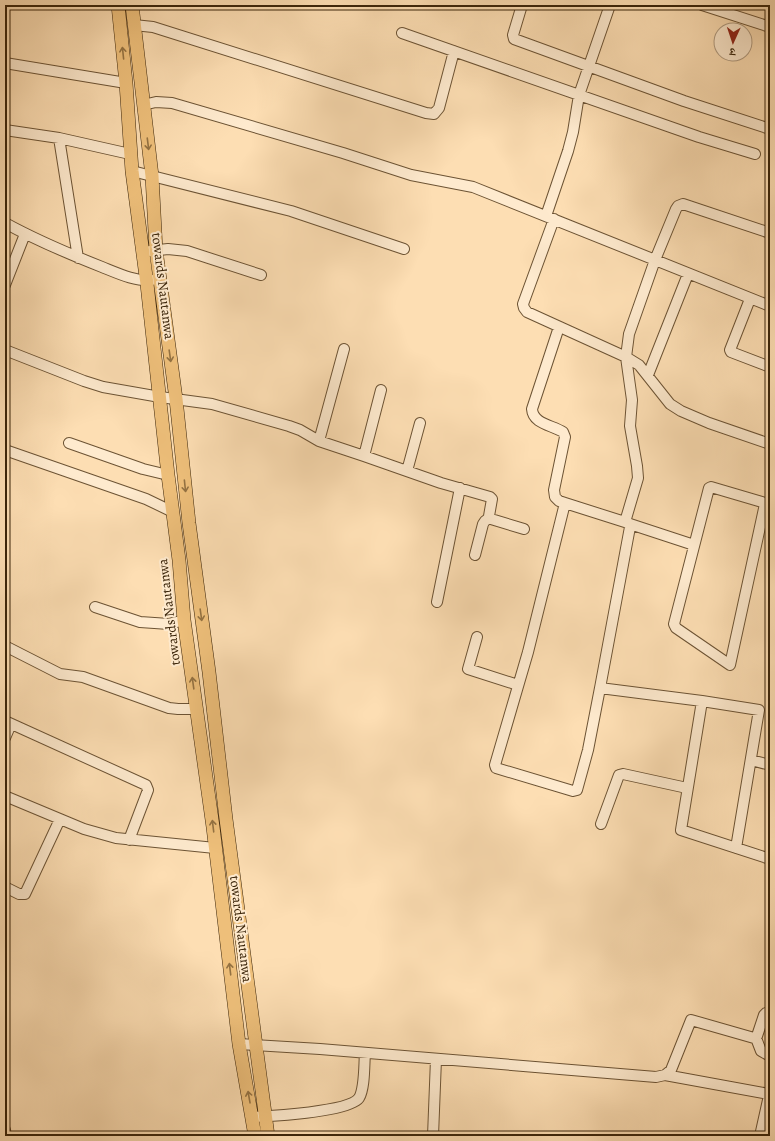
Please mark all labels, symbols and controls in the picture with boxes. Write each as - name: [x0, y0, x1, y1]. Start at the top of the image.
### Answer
- north arrow: [713, 22, 753, 62]
- text: उ: [728, 44, 737, 59]
- one-way arrow: [119, 47, 126, 60]
- one-way arrow: [144, 137, 152, 150]
- street label: towards Nautanwa: [147, 232, 179, 341]
- one-way arrow: [166, 349, 174, 362]
- one-way arrow: [181, 479, 188, 492]
- street label: towards Nautanwa: [153, 557, 185, 666]
- one-way arrow: [197, 608, 205, 621]
- one-way arrow: [189, 677, 197, 690]
- one-way arrow: [209, 820, 216, 833]
- street label: towards Nautanwa: [225, 875, 257, 984]
- one-way arrow: [226, 963, 234, 976]
- one-way arrow: [244, 1091, 252, 1104]

